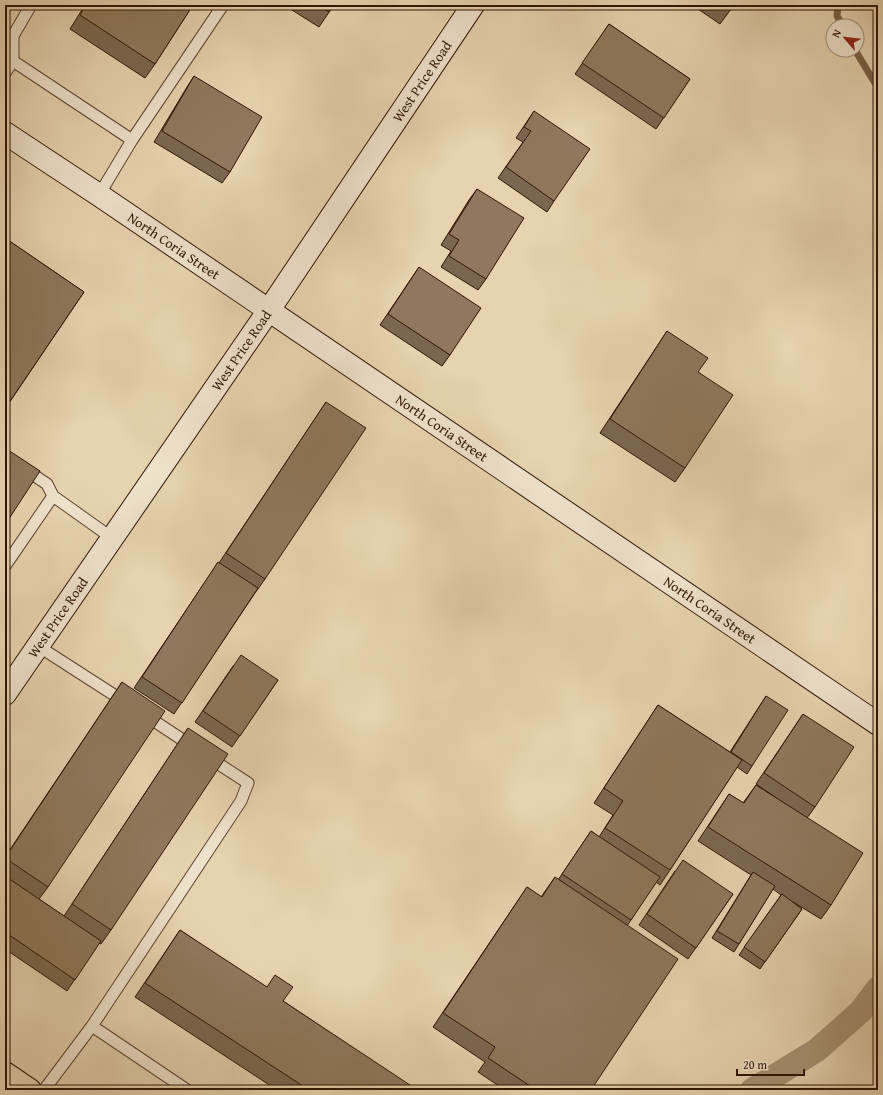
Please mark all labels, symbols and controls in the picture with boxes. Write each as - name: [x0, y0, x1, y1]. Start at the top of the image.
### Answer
- north arrow: [825, 18, 865, 58]
- text: N: [827, 26, 845, 40]
- street label: West Price Road: [387, 36, 457, 126]
- street label: North Coria Street: [124, 207, 224, 284]
- street label: West Price Road: [206, 306, 276, 395]
- street label: North Coria Street: [392, 389, 492, 466]
- street label: North Coria Street: [660, 571, 760, 648]
- street label: West Price Road: [23, 573, 93, 662]
- scale bar: [737, 1051, 804, 1077]
- text: 20 m: [743, 1056, 767, 1073]

